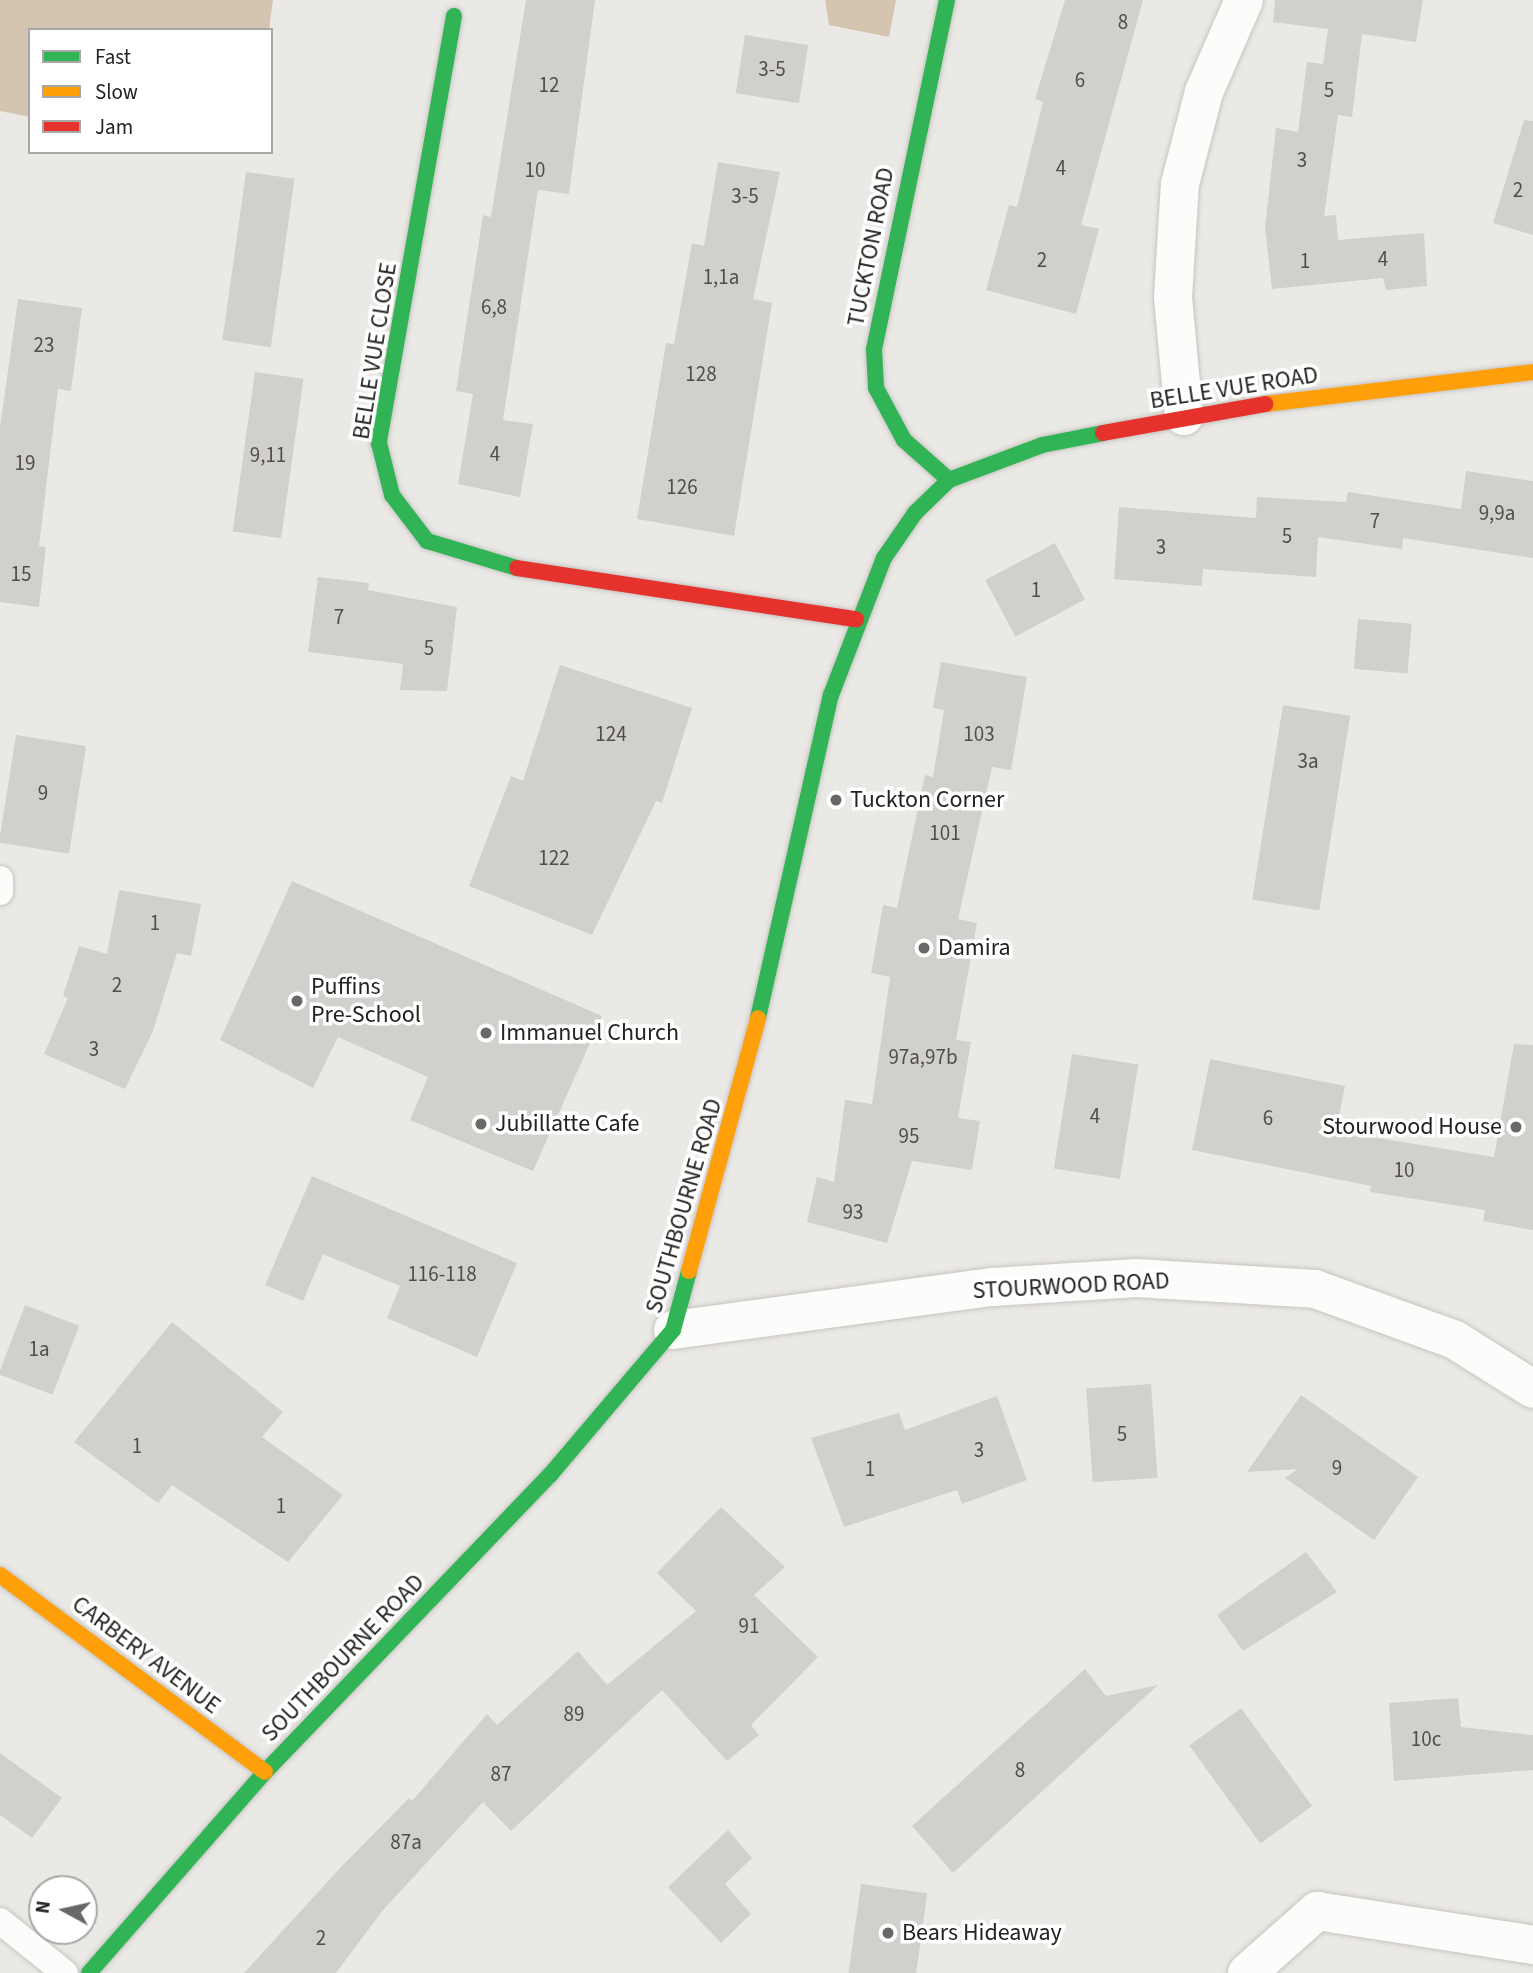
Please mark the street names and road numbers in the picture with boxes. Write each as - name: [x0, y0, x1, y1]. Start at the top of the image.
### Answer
- street label: TUCKTON ROAD: [841, 165, 901, 329]
- street label: BELLE VUE CLOSE: [347, 260, 403, 442]
- street label: BELLE VUE ROAD: [1148, 361, 1320, 415]
- street label: SOUTHBOURNE ROAD: [640, 1095, 728, 1317]
- street label: STOURWOOD ROAD: [972, 1266, 1170, 1306]
- street label: SOUTHBOURNE ROAD: [256, 1568, 430, 1748]
- street label: CARBERY AVENUE: [66, 1590, 226, 1720]

